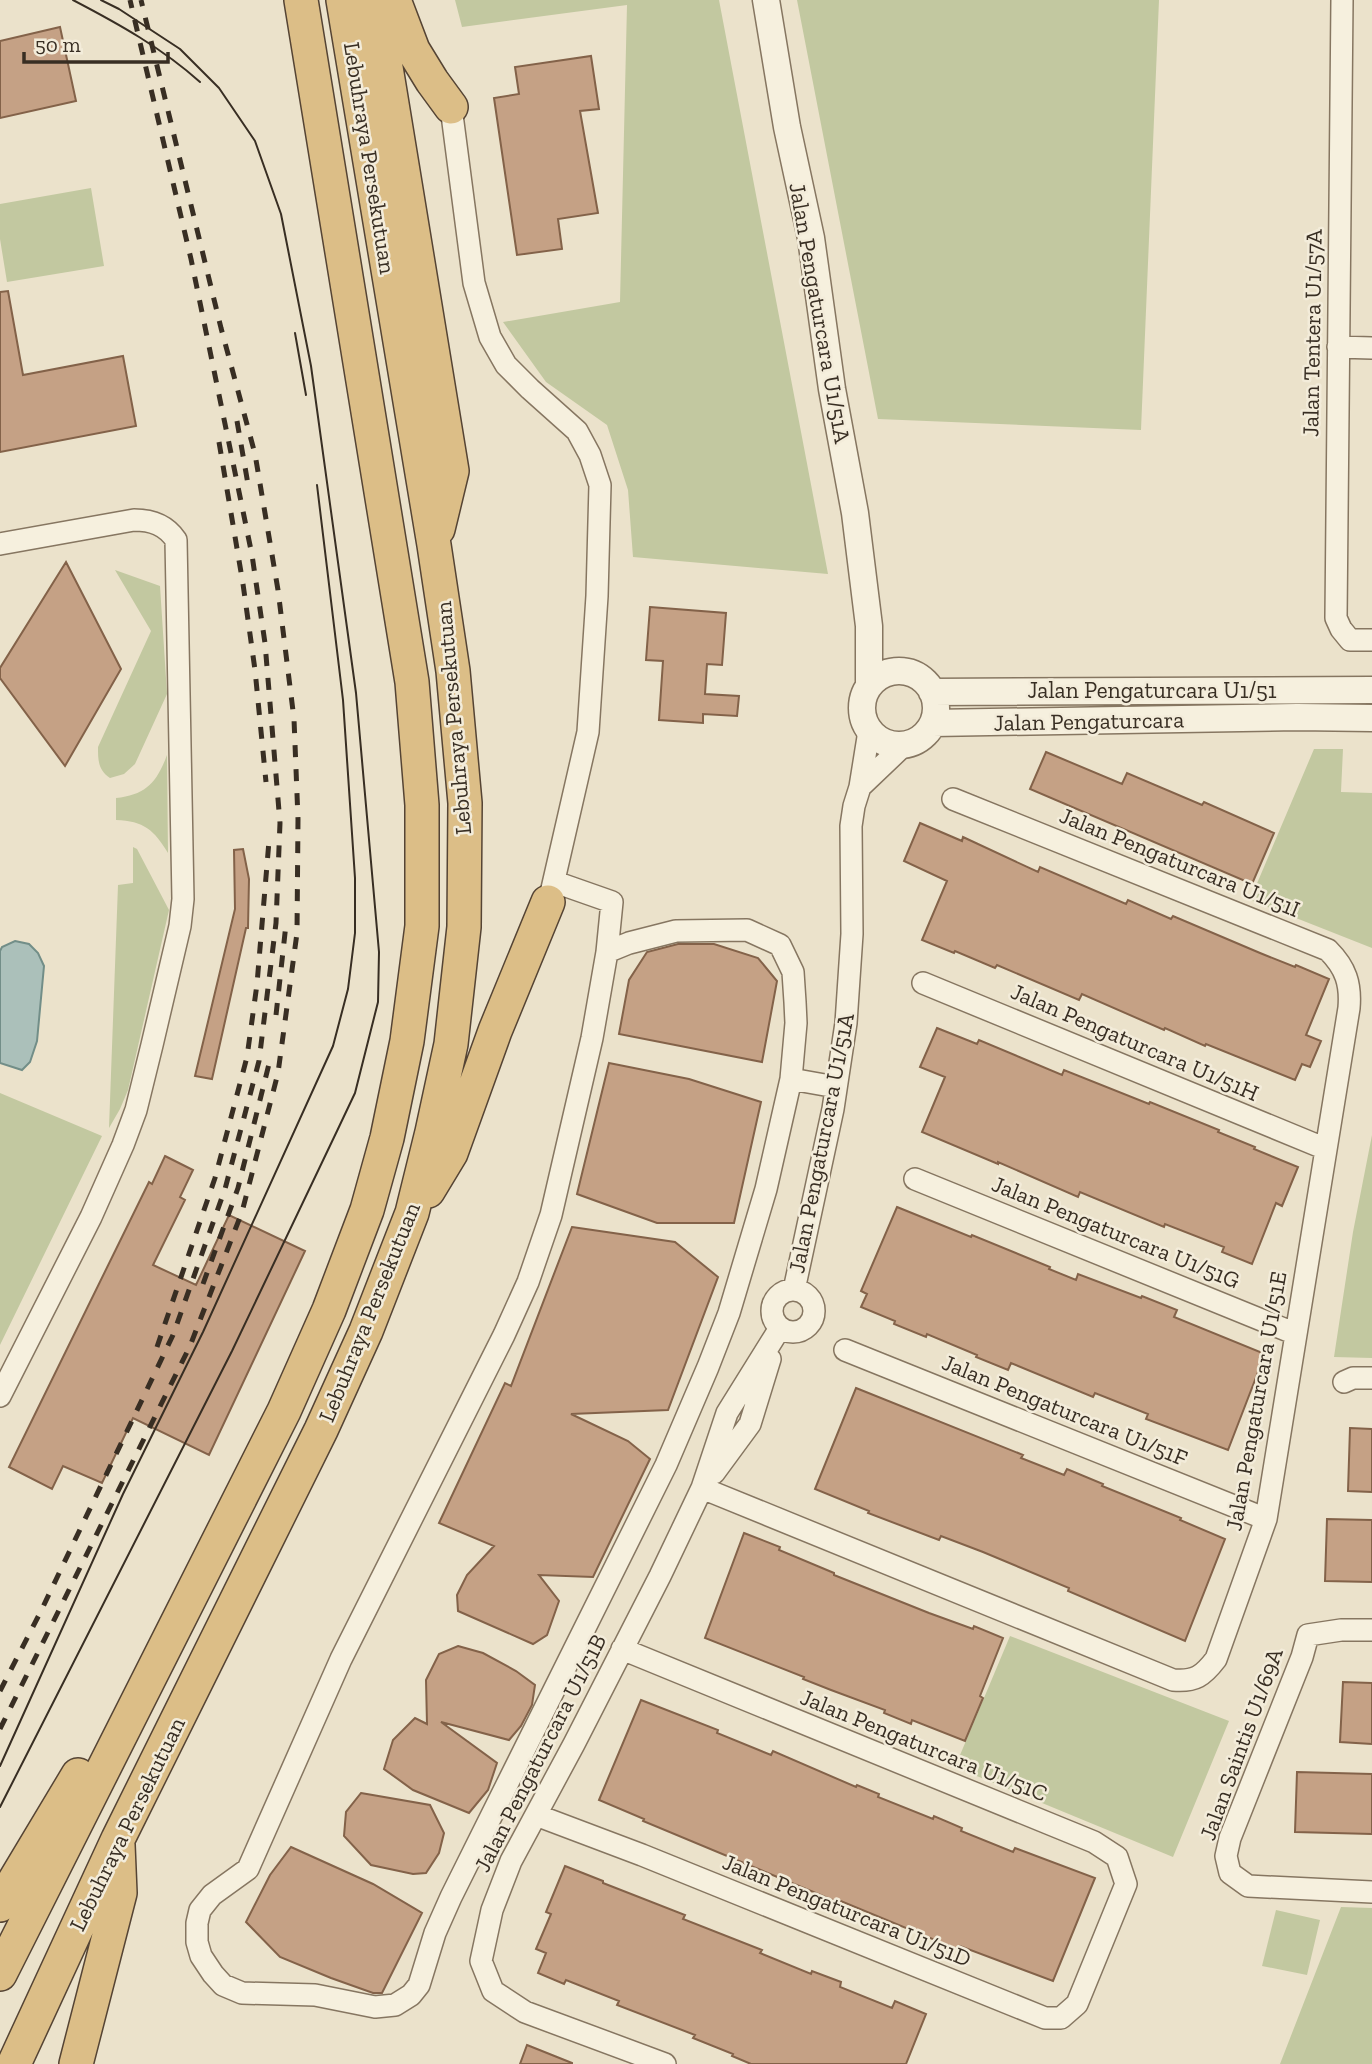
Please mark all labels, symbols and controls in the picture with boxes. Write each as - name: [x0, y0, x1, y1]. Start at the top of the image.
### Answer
- scale bar: [24, 21, 168, 65]
- text: 50 m: [35, 32, 81, 57]
- street label: Lebuhraya Persekutuan: [338, 40, 402, 276]
- street label: Jalan Pengaturcara U1/51A: [783, 181, 857, 447]
- street label: Jalan Tentera U1/57A: [1296, 228, 1328, 437]
- street label: Lebuhraya Persekutuan: [429, 600, 477, 836]
- street label: Jalan Pengaturcara U1/51: [1027, 676, 1277, 704]
- street label: Jalan Pengaturcara: [993, 705, 1185, 737]
- street label: Jalan Pengaturcara U1/51I: [1056, 801, 1304, 923]
- street label: Jalan Pengaturcara U1/51H: [1007, 977, 1263, 1107]
- street label: Jalan Pengaturcara U1/51A: [782, 1010, 860, 1275]
- street label: Jalan Pengaturcara U1/51G: [988, 1169, 1244, 1295]
- street label: Lebuhraya Persekutuan: [312, 1198, 426, 1426]
- street label: Jalan Pengaturcara U1/51E: [1219, 1269, 1293, 1533]
- street label: Jalan Pengaturcara U1/51F: [938, 1348, 1192, 1472]
- street label: Jalan Pengaturcara U1/51B: [468, 1629, 612, 1877]
- street label: Jalan Saintis U1/69A: [1193, 1643, 1289, 1844]
- street label: Jalan Pengaturcara U1/51C: [796, 1683, 1052, 1807]
- street label: Lebuhraya Persekutuan: [63, 1713, 191, 1935]
- street label: Jalan Pengaturcara U1/51D: [719, 1847, 975, 1973]

